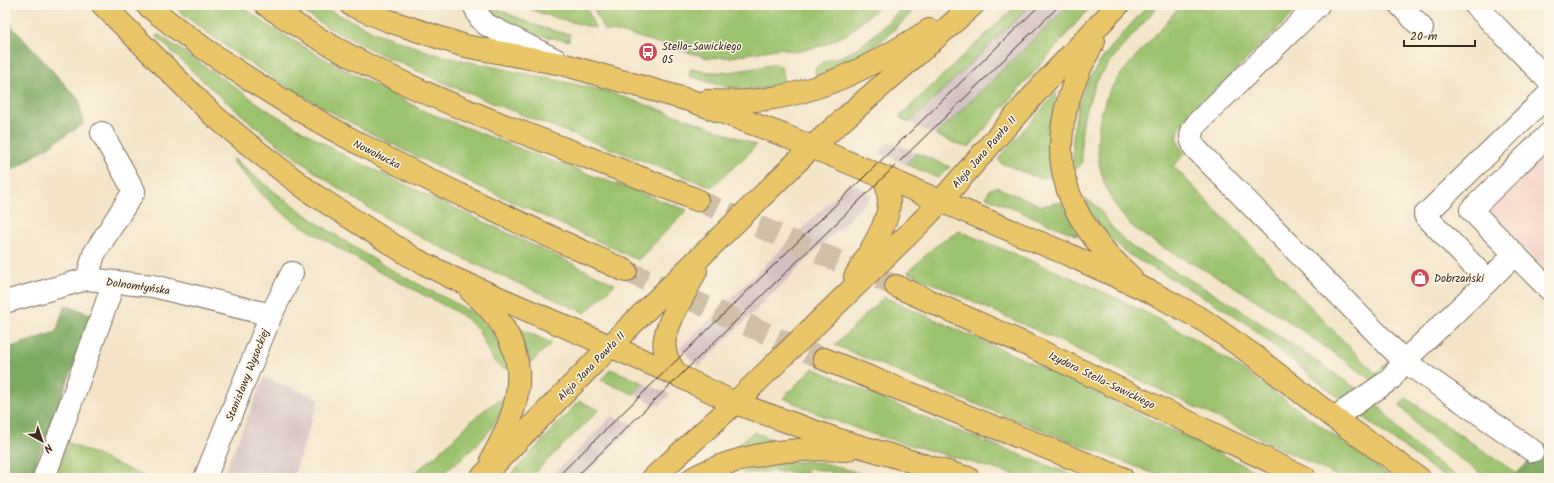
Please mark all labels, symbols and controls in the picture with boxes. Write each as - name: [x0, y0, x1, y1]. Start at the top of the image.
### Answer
- scale bar: [1404, 22, 1475, 48]
- text: 20 m: [1410, 27, 1438, 46]
- place label: Stella-Sawickiego 05: [662, 38, 742, 69]
- bus stop icon: Stella-Sawickiego 05: [637, 41, 659, 63]
- street label: Aleja Jana Pawła II: [948, 112, 1022, 193]
- street label: Nowohucka: [350, 135, 403, 175]
- shop icon: Dobrzański: [1409, 267, 1431, 289]
- place label: Dobrzański: [1434, 270, 1484, 288]
- street label: Dolnomłyńska: [105, 274, 171, 300]
- street label: Stanisławy Wysockiej: [221, 325, 275, 424]
- street label: Aleja Jana Pawła II: [554, 328, 630, 406]
- street label: Izydora Stella-Sawickiego: [1045, 347, 1158, 415]
- north arrow: [22, 421, 62, 461]
- text: N: [39, 439, 56, 457]

